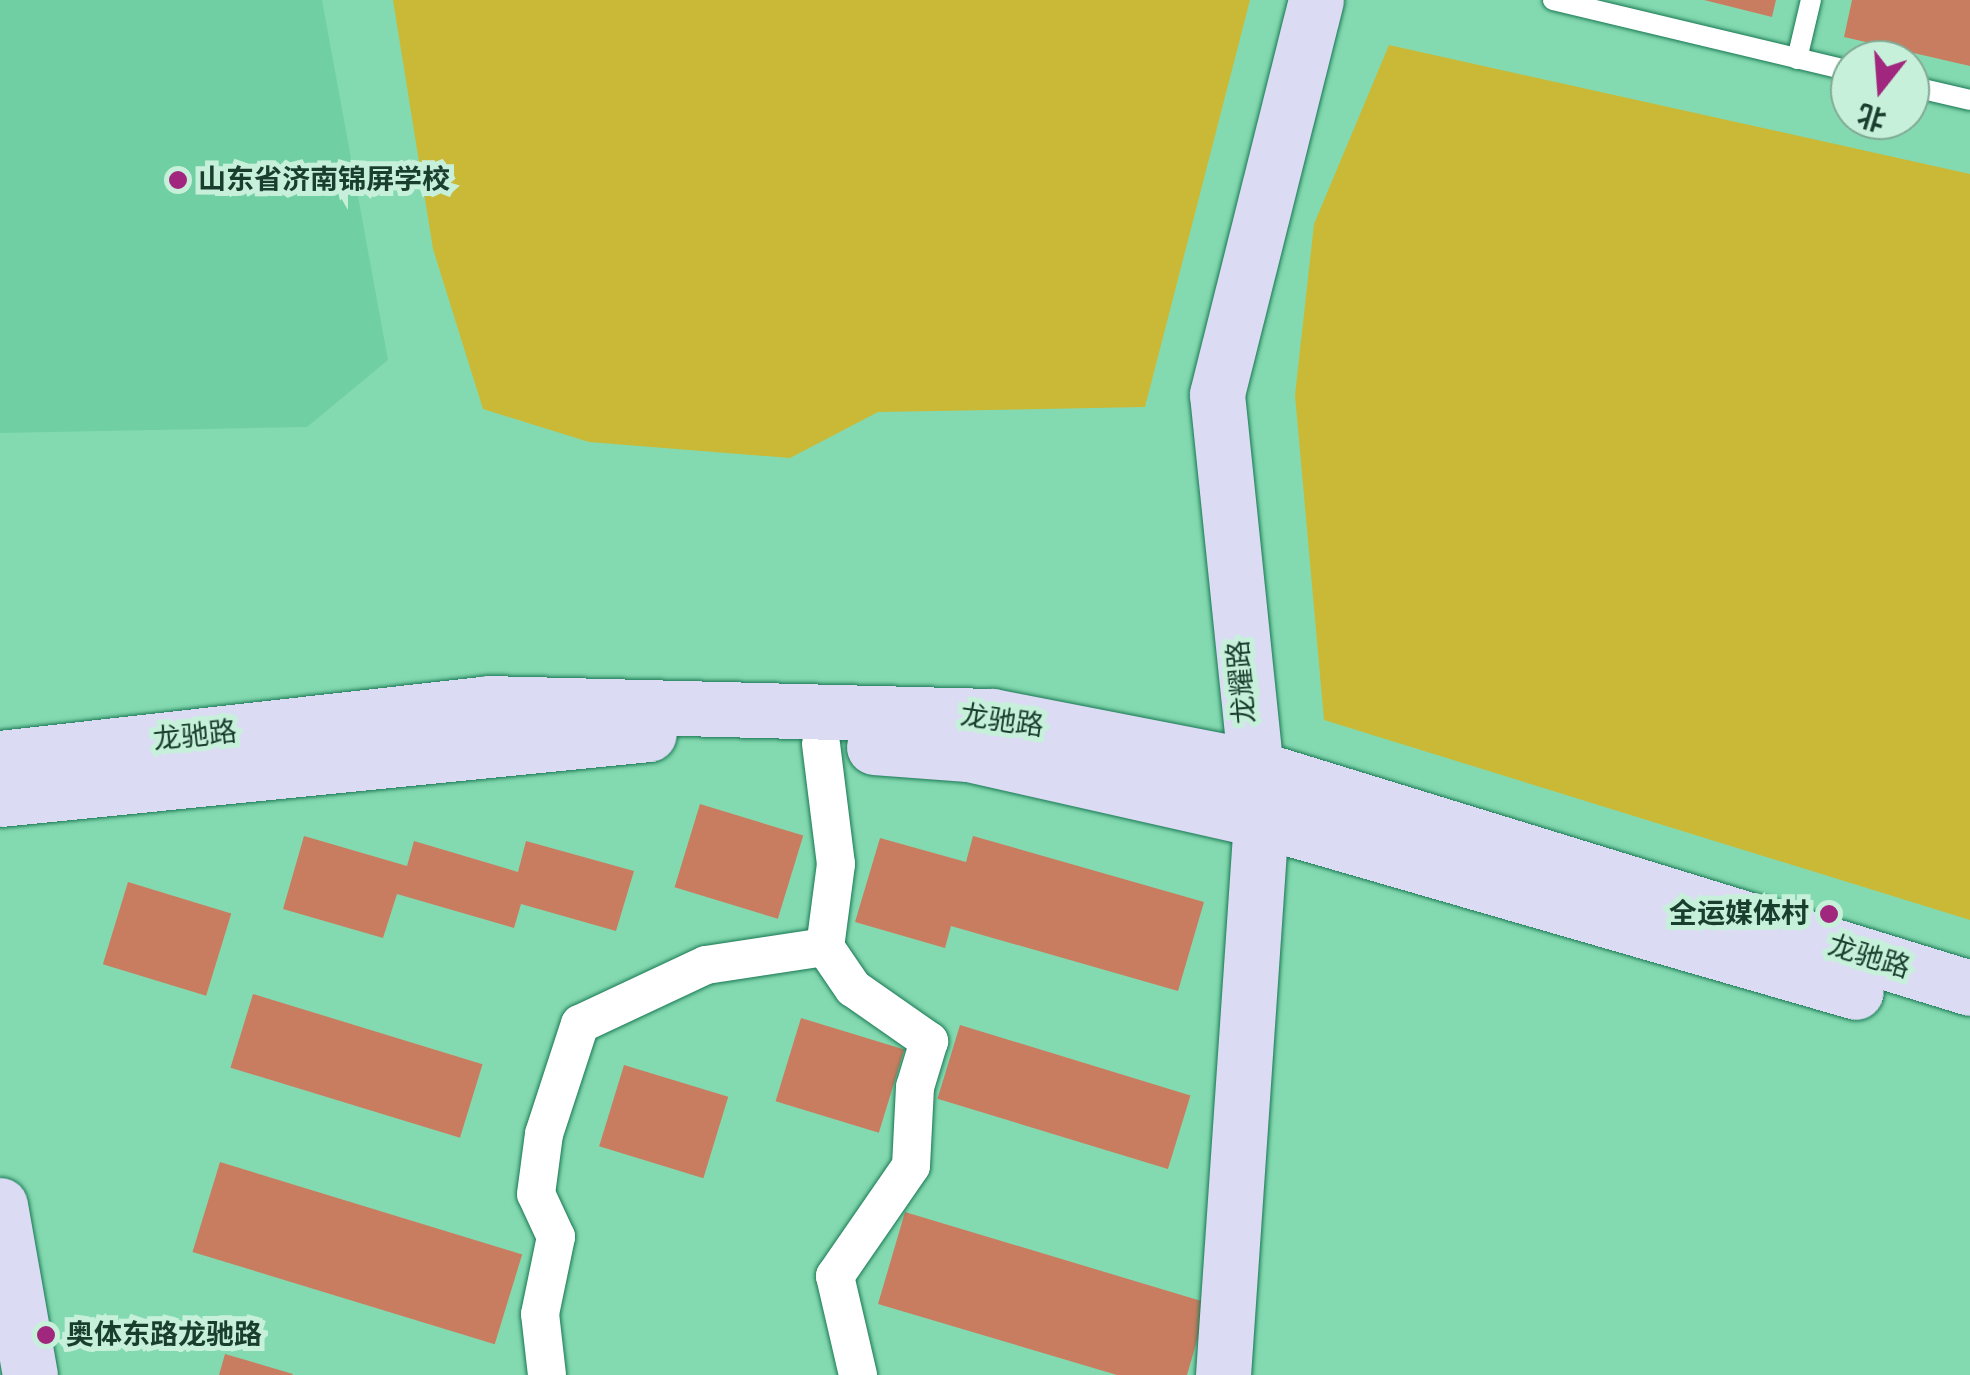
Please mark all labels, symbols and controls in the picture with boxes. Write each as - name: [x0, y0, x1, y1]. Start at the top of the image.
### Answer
- north arrow: [1830, 40, 1930, 140]
- text: 北: [1853, 97, 1890, 137]
- place label: 山东省济南锦屏学校: [198, 163, 450, 197]
- marker: 山东省济南锦屏学校: [167, 169, 189, 191]
- street label: 龙耀路: [1222, 639, 1262, 725]
- street label: 龙驰路: [958, 699, 1046, 743]
- street label: 龙驰路: [151, 715, 239, 757]
- place label: 全运媒体村: [1669, 897, 1809, 931]
- marker: 全运媒体村: [1818, 903, 1840, 925]
- street label: 龙驰路: [1824, 929, 1914, 985]
- place label: 奥体东路龙驰路: [66, 1318, 262, 1352]
- marker: 奥体东路龙驰路: [35, 1324, 57, 1346]

